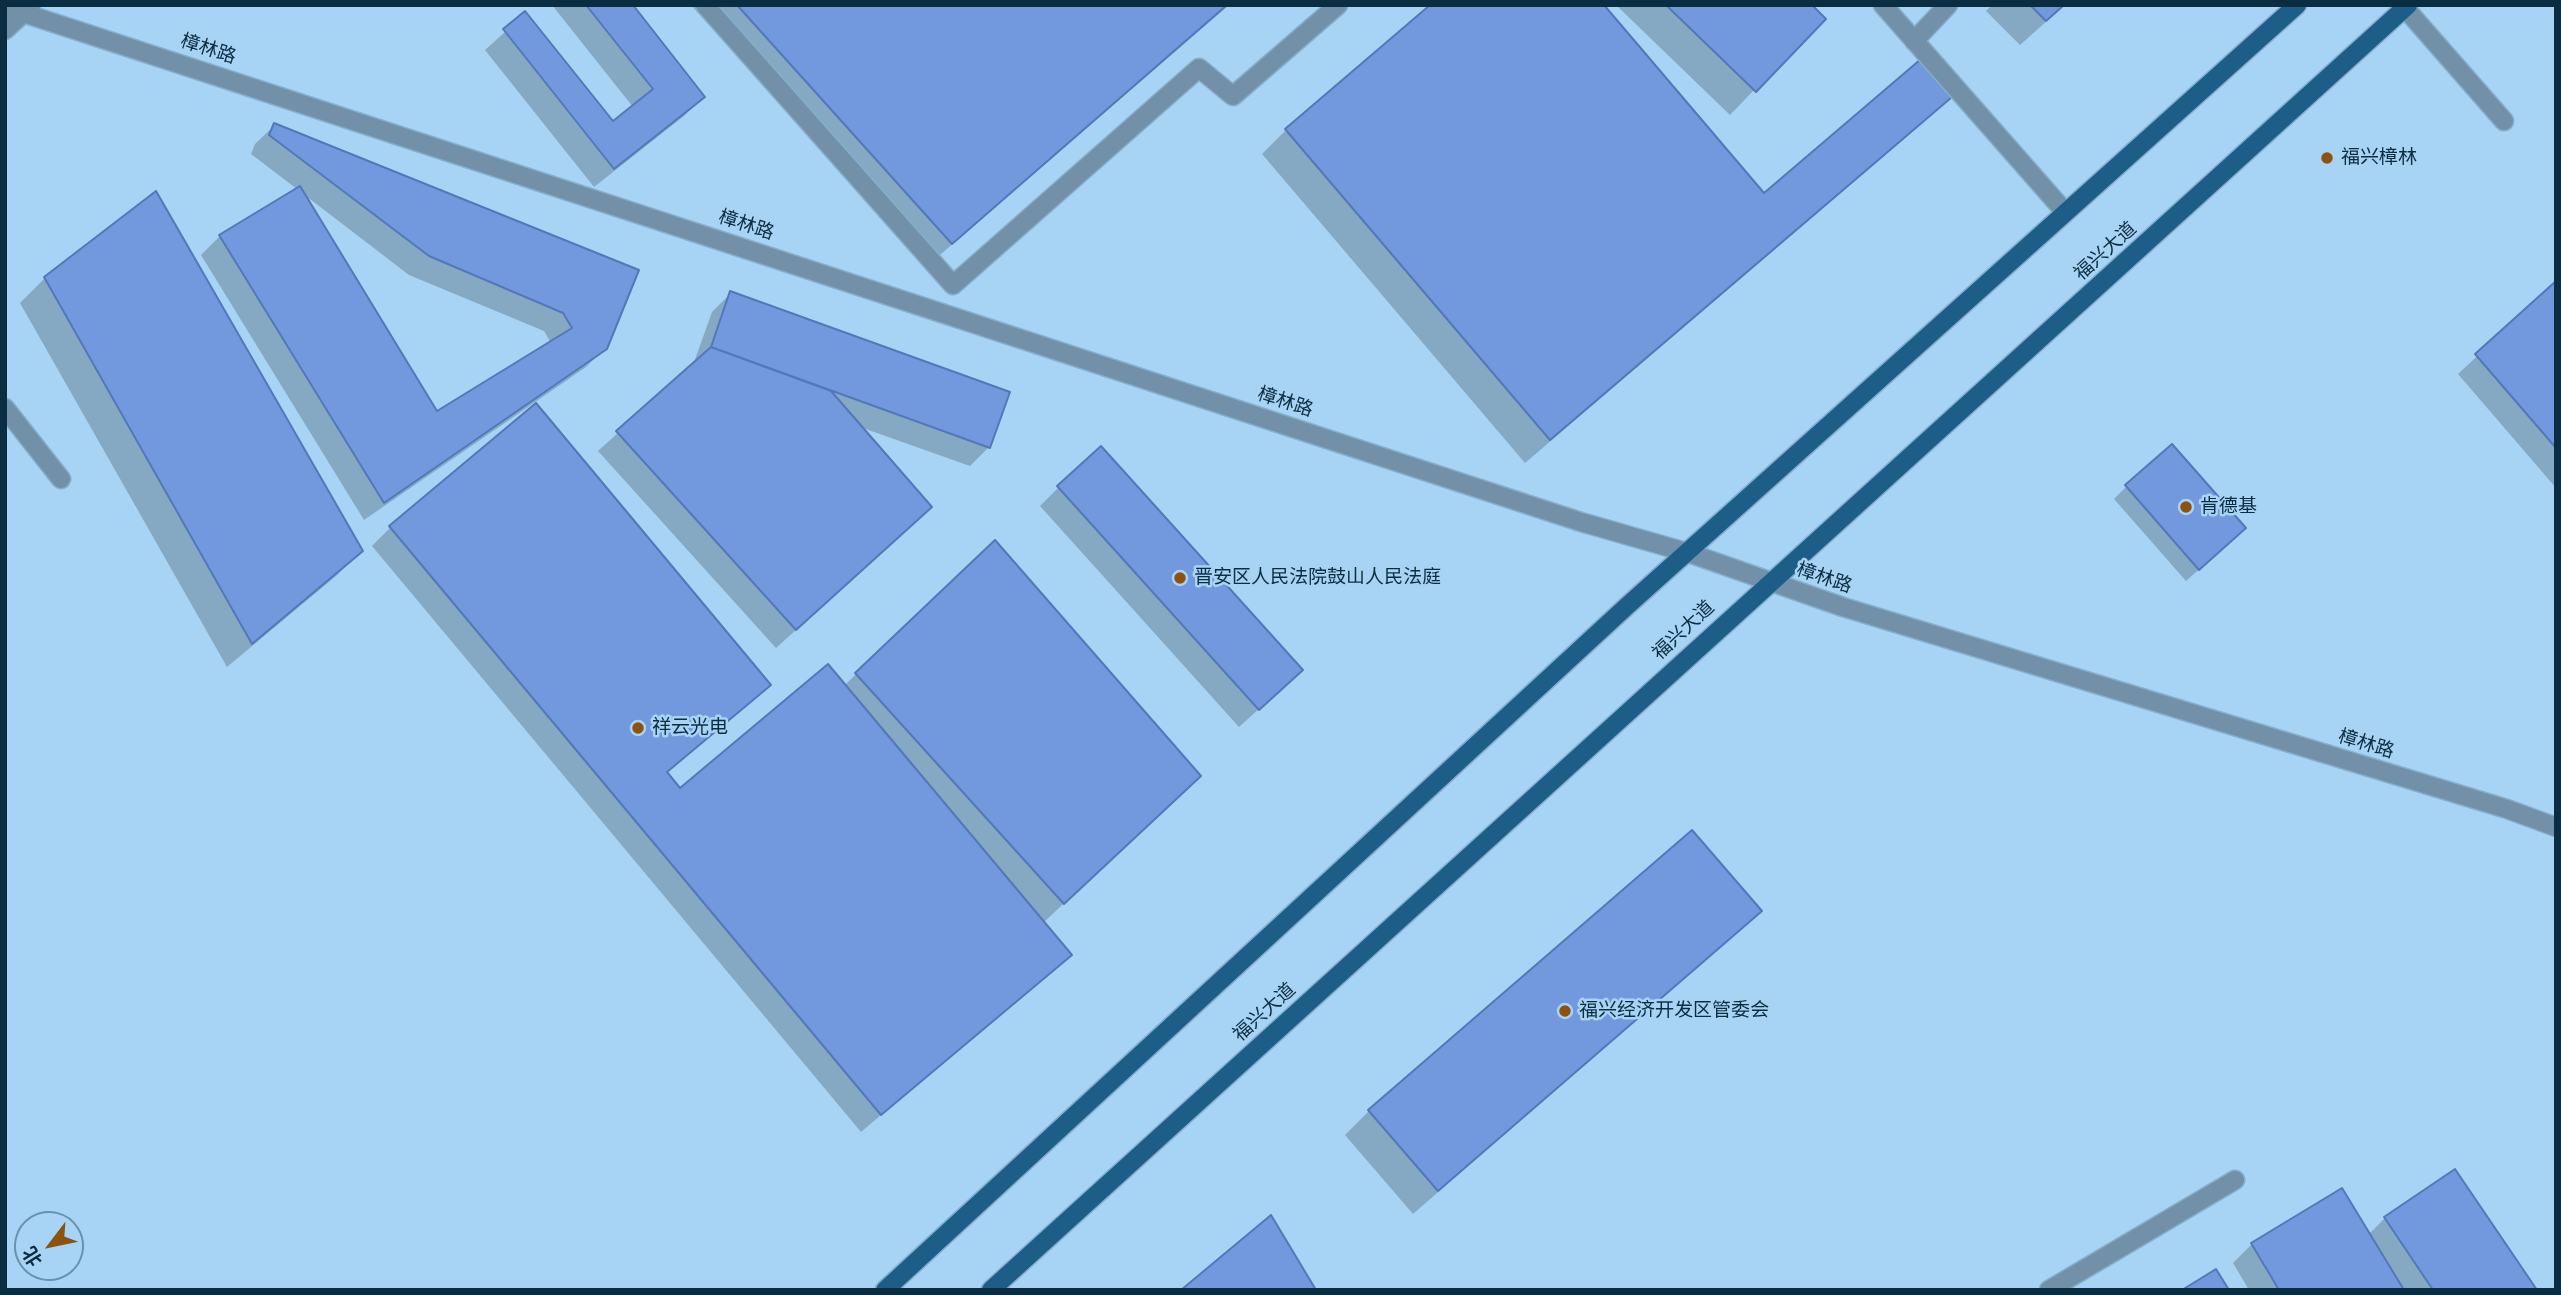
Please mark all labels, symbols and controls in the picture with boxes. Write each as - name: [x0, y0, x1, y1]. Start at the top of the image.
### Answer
- street label: 樟林路: [177, 30, 239, 70]
- place label: 福兴樟林: [2341, 147, 2417, 169]
- marker: 福兴樟林: [2319, 150, 2335, 166]
- street label: 樟林路: [715, 206, 777, 246]
- street label: 福兴大道: [2070, 218, 2142, 286]
- street label: 樟林路: [1254, 383, 1316, 423]
- place label: 肯德基: [2200, 496, 2257, 518]
- marker: 肯德基: [2178, 499, 2194, 515]
- street label: 樟林路: [1793, 559, 1855, 599]
- place label: 晋安区人民法院鼓山人民法庭: [1194, 567, 1441, 589]
- marker: 晋安区人民法院鼓山人民法庭: [1172, 570, 1188, 586]
- street label: 福兴大道: [1648, 597, 1720, 665]
- place label: 祥云光电: [652, 717, 728, 739]
- marker: 祥云光电: [630, 720, 646, 736]
- street label: 樟林路: [2335, 726, 2397, 764]
- street label: 福兴大道: [1229, 979, 1301, 1047]
- place label: 福兴经济开发区管委会: [1579, 1000, 1769, 1022]
- marker: 福兴经济开发区管委会: [1557, 1003, 1573, 1019]
- north arrow: [14, 1211, 84, 1281]
- text: 北: [18, 1242, 47, 1270]

